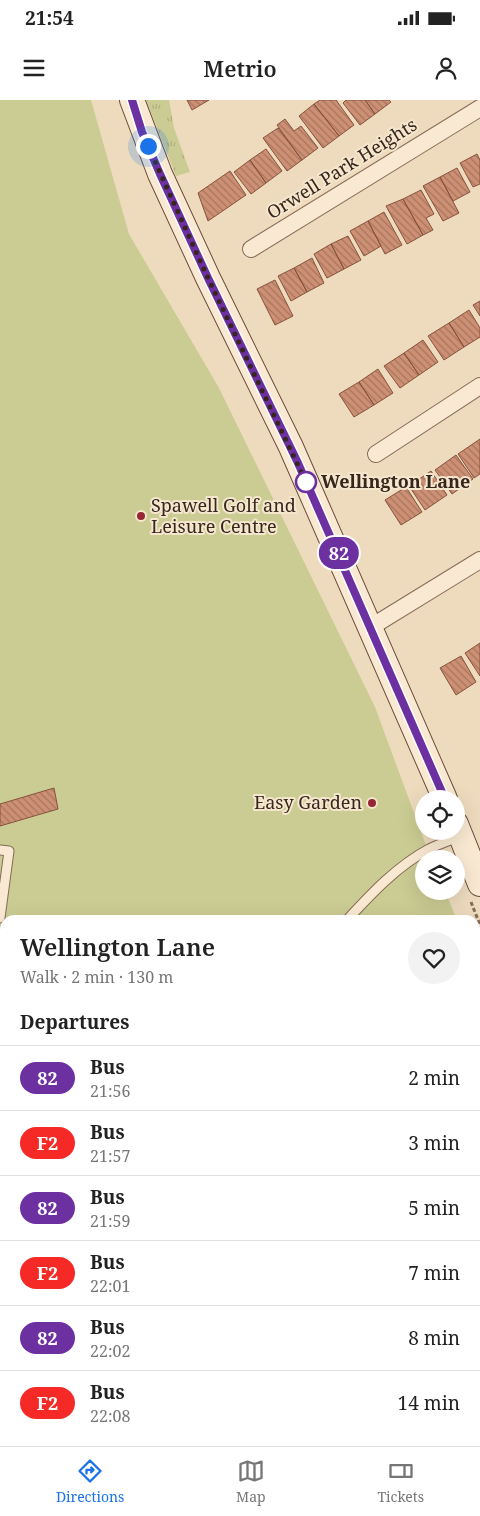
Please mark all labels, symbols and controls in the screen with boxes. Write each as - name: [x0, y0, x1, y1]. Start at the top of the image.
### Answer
- text: 21:54: [25, 5, 74, 31]
- text: Metrio: [203, 53, 277, 83]
- icon: menu: [20, 54, 48, 82]
- icon: person: [432, 54, 460, 82]
- street label: Orwell Park Heights: [262, 112, 421, 224]
- your location: [136, 134, 161, 159]
- place label: Wellington Lane: [321, 469, 470, 493]
- marker: Wellington Lane: [295, 471, 317, 493]
- place label: Spawell Golf and Leisure Centre: [151, 493, 296, 538]
- marker: Spawell Golf and Leisure Centre: [135, 510, 147, 522]
- line badge: 82: [316, 537, 362, 569]
- text: 82: [329, 541, 349, 565]
- place label: Easy Garden: [254, 790, 362, 814]
- map controls: [415, 790, 465, 900]
- button: locate: [415, 790, 465, 840]
- marker: Easy Garden: [366, 797, 378, 809]
- button: layers: [415, 850, 465, 900]
- text: Wellington Lane: [20, 930, 215, 963]
- button: heart: [408, 932, 460, 984]
- text: Walk · 2 min · 130 m: [20, 966, 173, 988]
- text: Departures: [20, 1009, 129, 1035]
- text: Bus: [90, 1054, 125, 1080]
- text: 2 min: [408, 1065, 460, 1091]
- text: 82: [37, 1066, 58, 1090]
- text: 21:56: [90, 1080, 130, 1102]
- text: Bus: [90, 1119, 125, 1145]
- text: 3 min: [408, 1130, 460, 1156]
- text: F2: [37, 1131, 58, 1155]
- text: 21:57: [90, 1145, 130, 1167]
- text: Bus: [90, 1184, 125, 1210]
- text: 5 min: [408, 1195, 460, 1221]
- text: 82: [37, 1196, 58, 1220]
- text: 21:59: [90, 1210, 130, 1232]
- text: Bus: [90, 1249, 125, 1275]
- text: 7 min: [408, 1260, 460, 1286]
- text: F2: [37, 1261, 58, 1285]
- text: 22:01: [90, 1275, 130, 1297]
- text: Bus: [90, 1314, 125, 1340]
- text: 8 min: [408, 1325, 460, 1351]
- text: 82: [37, 1326, 58, 1350]
- text: 22:02: [90, 1340, 130, 1362]
- text: Bus: [90, 1379, 125, 1405]
- text: 14 min: [398, 1390, 460, 1416]
- text: F2: [37, 1391, 58, 1415]
- text: 22:08: [90, 1405, 130, 1427]
- tab: Directions: [56, 1457, 124, 1506]
- tab: Map: [236, 1457, 266, 1506]
- tab: Tickets: [378, 1457, 424, 1506]

